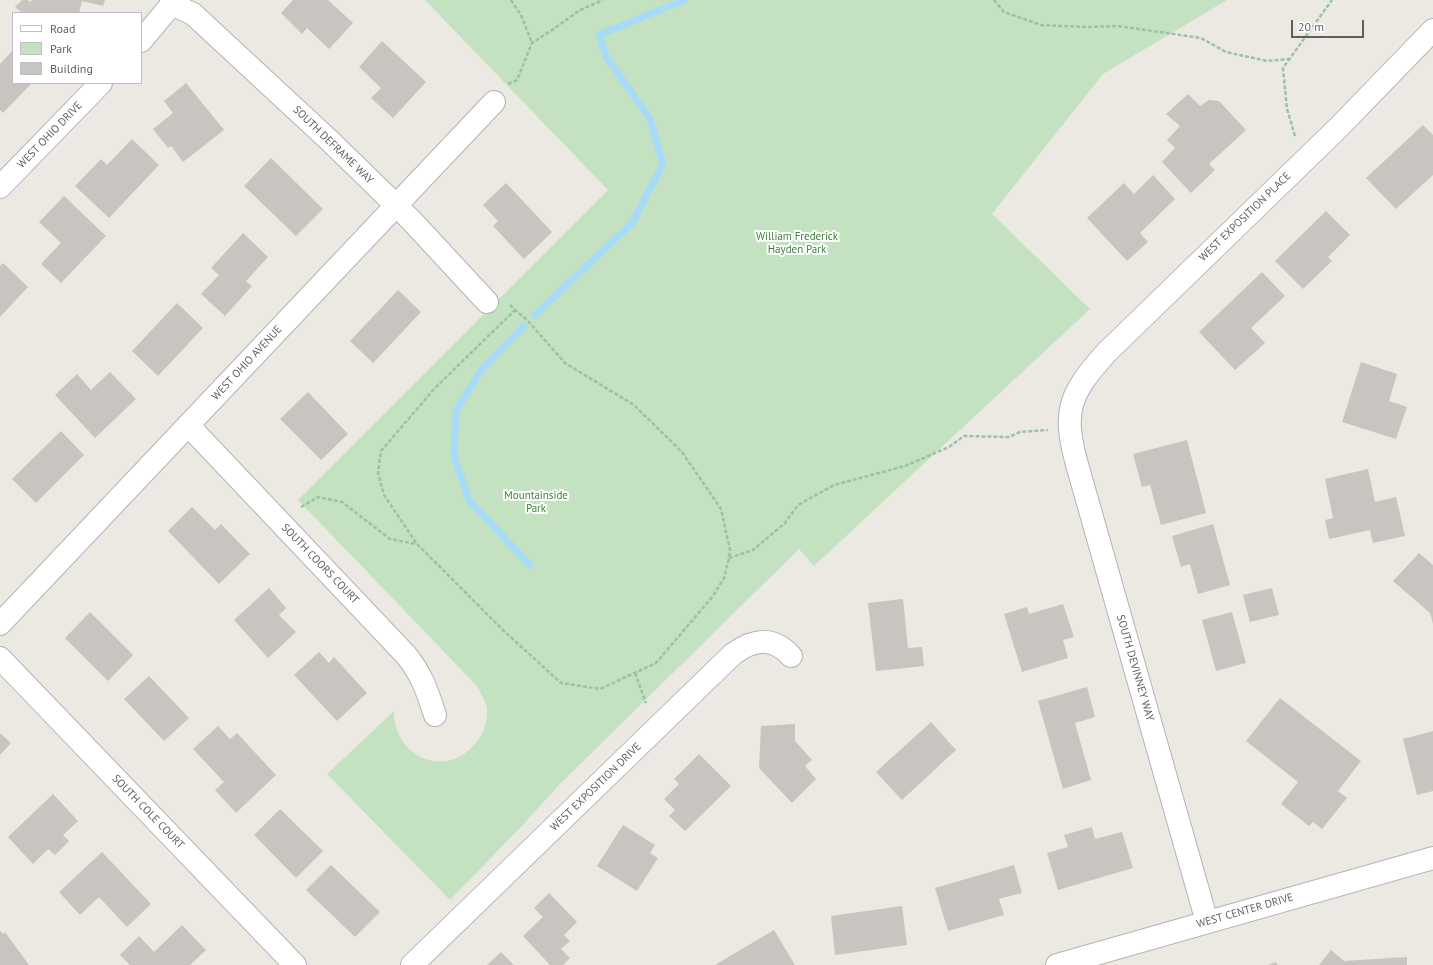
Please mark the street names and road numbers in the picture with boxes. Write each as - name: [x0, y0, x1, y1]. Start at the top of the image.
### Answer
- street label: WEST OHIO DRIVE: [15, 99, 85, 171]
- street label: SOUTH DEFRAME WAY: [290, 103, 376, 187]
- street label: WEST EXPOSITION PLACE: [1196, 170, 1294, 264]
- street label: WEST OHIO AVENUE: [209, 323, 285, 403]
- street label: SOUTH COORS COURT: [278, 521, 362, 607]
- street label: SOUTH DEVINNEY WAY: [1114, 613, 1156, 723]
- street label: WEST EXPOSITION DRIVE: [548, 740, 644, 834]
- street label: SOUTH COLE COURT: [109, 772, 187, 852]
- street label: WEST CENTER DRIVE: [1195, 891, 1295, 931]

